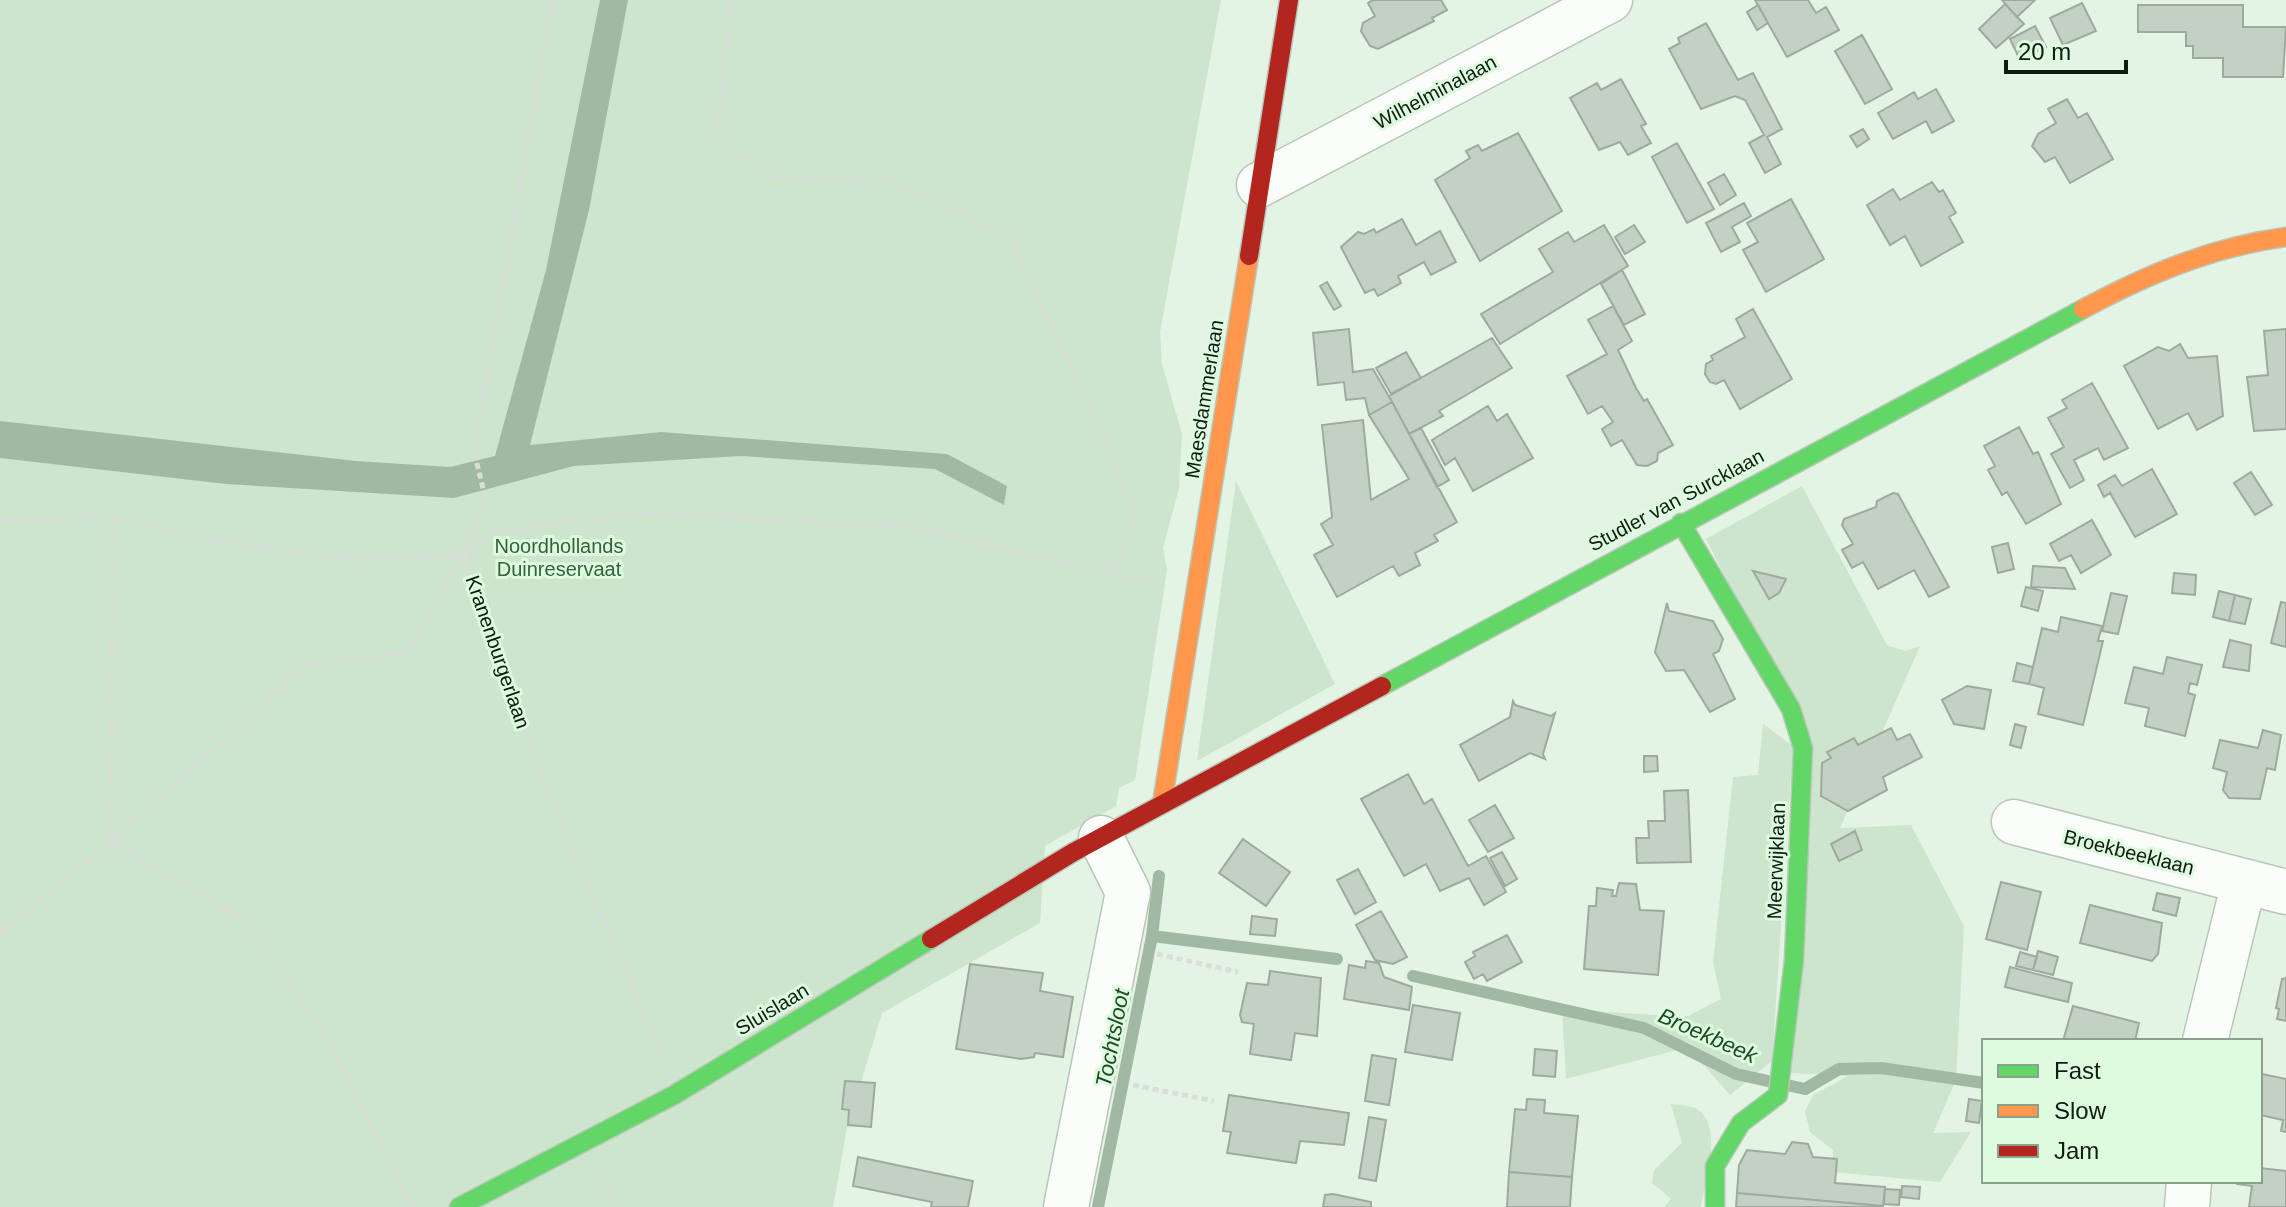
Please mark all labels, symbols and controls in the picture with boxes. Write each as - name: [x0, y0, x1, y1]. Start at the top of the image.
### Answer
- scale bar: [2006, 24, 2126, 74]
- text: 20 m: [2018, 38, 2071, 65]
- street label: Wilhelminalaan: [1370, 50, 1500, 134]
- street label: Maesdammerlaan: [1181, 318, 1227, 480]
- street label: Studler van Surcklaan: [1584, 444, 1768, 556]
- park label: Noordhollands Duinreservaat: [495, 535, 623, 580]
- street label: Kranenburgerlaan: [462, 573, 534, 731]
- street label: Meerwijklaan: [1763, 802, 1789, 920]
- street label: Broekbeeklaan: [2062, 825, 2196, 879]
- street label: Sluislaan: [732, 979, 812, 1039]
- water label: Tochtsloot: [1091, 986, 1134, 1089]
- water label: Broekbeek: [1655, 1003, 1762, 1069]
- legend: [1982, 1039, 2262, 1183]
- text: Fast: [2054, 1057, 2101, 1084]
- text: Slow: [2054, 1097, 2107, 1124]
- text: Jam: [2054, 1137, 2099, 1164]

